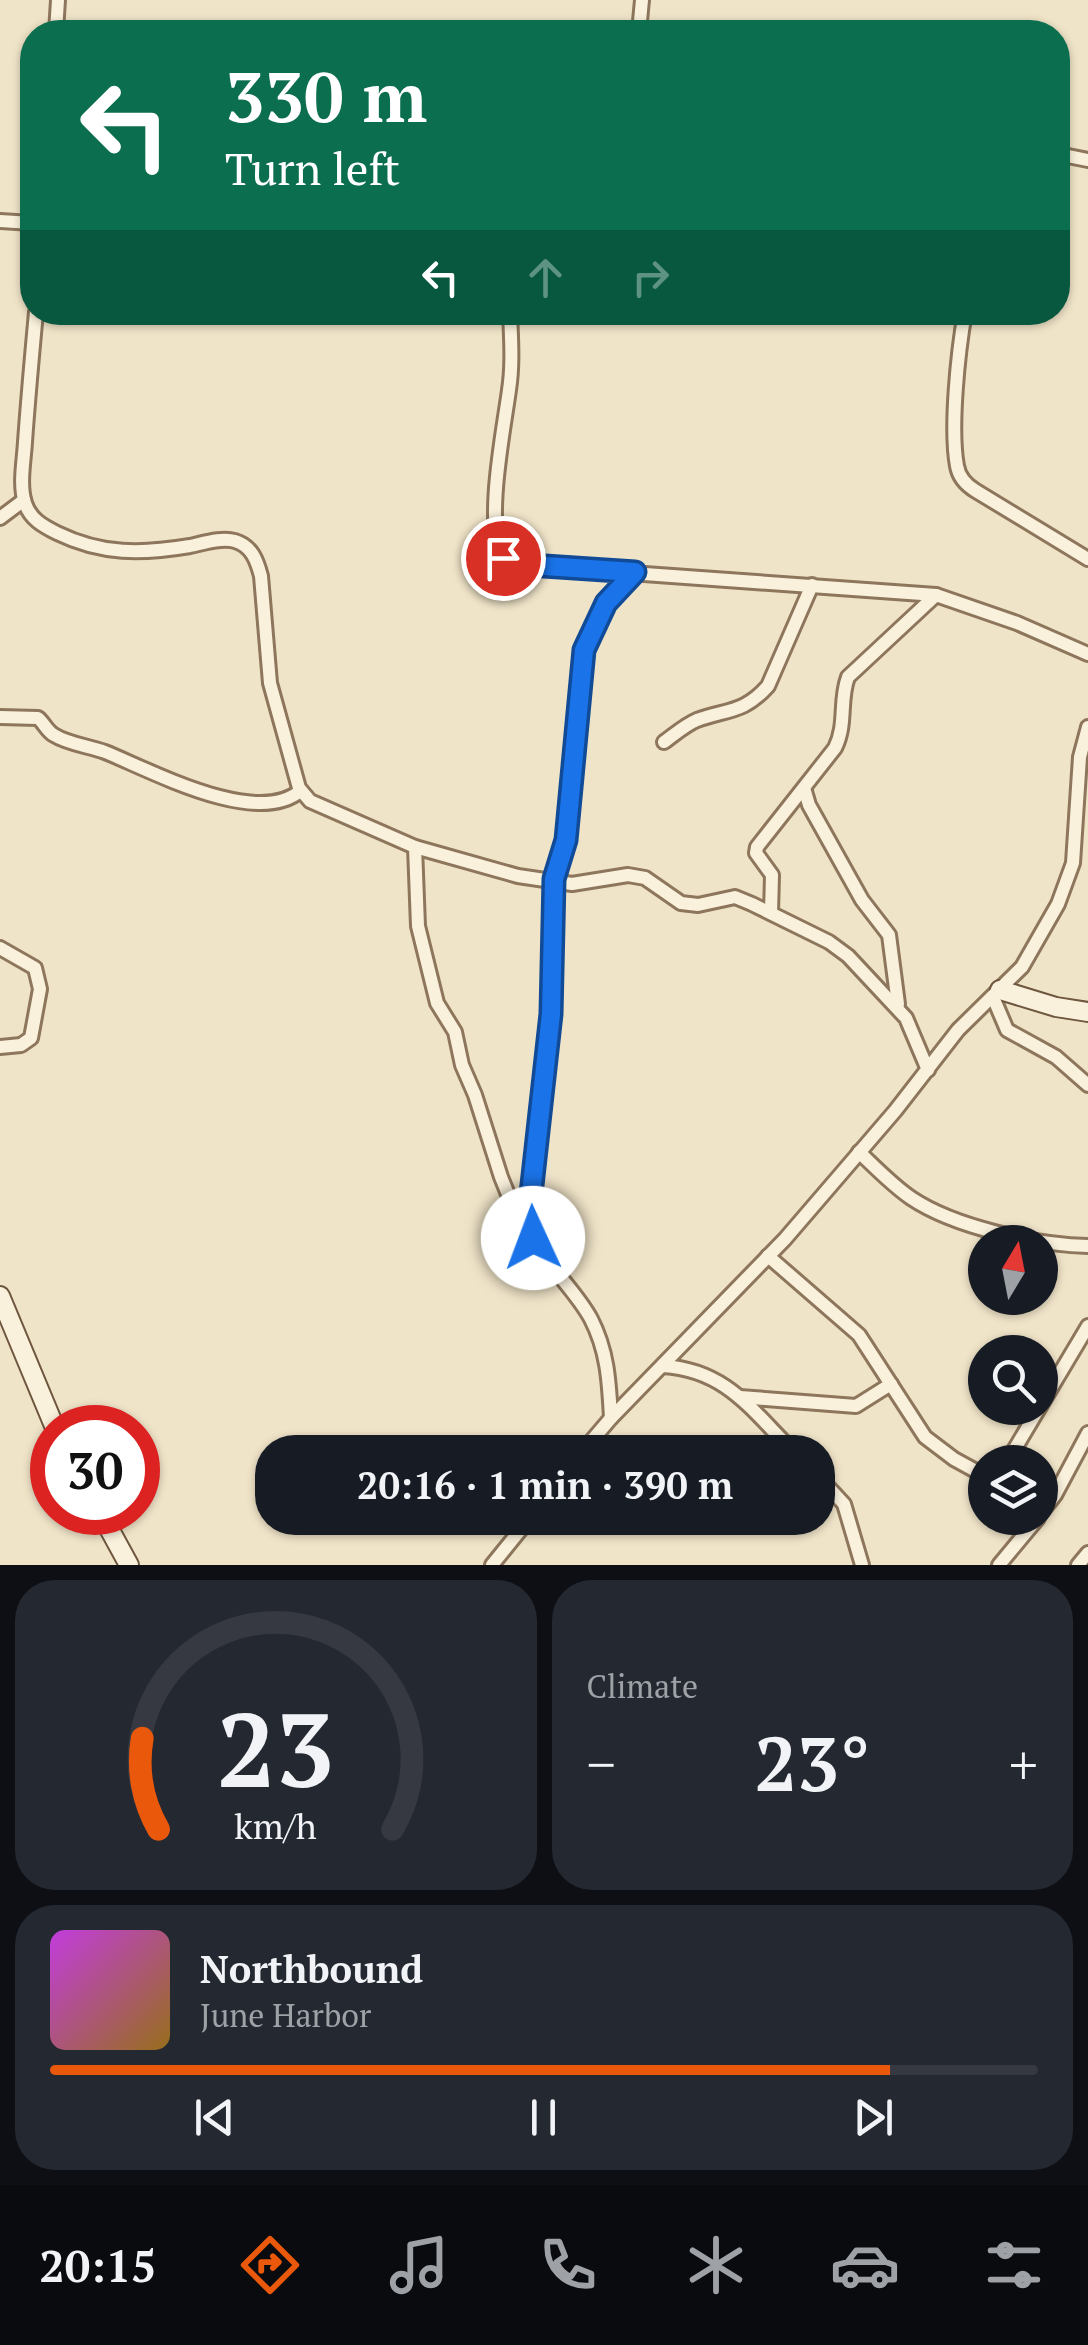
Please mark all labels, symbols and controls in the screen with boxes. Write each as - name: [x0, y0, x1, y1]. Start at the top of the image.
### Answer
- text: 330 m: [225, 49, 427, 142]
- icon: left: [60, 60, 190, 190]
- text: Turn left: [225, 138, 400, 198]
- icon: left: [413, 250, 468, 305]
- icon: ahead: [518, 250, 573, 305]
- icon: right: [623, 250, 678, 305]
- pin: [461, 516, 546, 601]
- icon: arrive: [476, 531, 531, 586]
- position arrow: [481, 1186, 585, 1290]
- north arrow: [968, 1225, 1058, 1315]
- map controls: [968, 1225, 1058, 1535]
- button: search: [968, 1335, 1058, 1425]
- speed limit sign: 30: [30, 1405, 160, 1535]
- button: layers: [968, 1445, 1058, 1535]
- text: 20:16 · 1 min · 390 m: [357, 1460, 733, 1510]
- text: Climate: [587, 1665, 698, 1707]
- text: 23: [217, 1679, 335, 1817]
- text: 23°: [754, 1713, 870, 1812]
- text: −: [587, 1727, 616, 1800]
- text: +: [1009, 1727, 1038, 1800]
- text: km/h: [234, 1802, 317, 1849]
- text: Northbound: [200, 1944, 423, 1994]
- text: June Harbor: [200, 1994, 371, 2036]
- icon: previous: [187, 2090, 242, 2145]
- icon: pause: [516, 2090, 571, 2145]
- icon: next: [846, 2090, 901, 2145]
- icon: directions: [235, 2230, 305, 2300]
- icon: music: [384, 2230, 454, 2300]
- icon: phone: [533, 2230, 603, 2300]
- icon: climate: [681, 2230, 751, 2300]
- icon: car: [830, 2230, 900, 2300]
- icon: filters: [979, 2230, 1049, 2300]
- text: 20:15: [39, 2235, 156, 2295]

